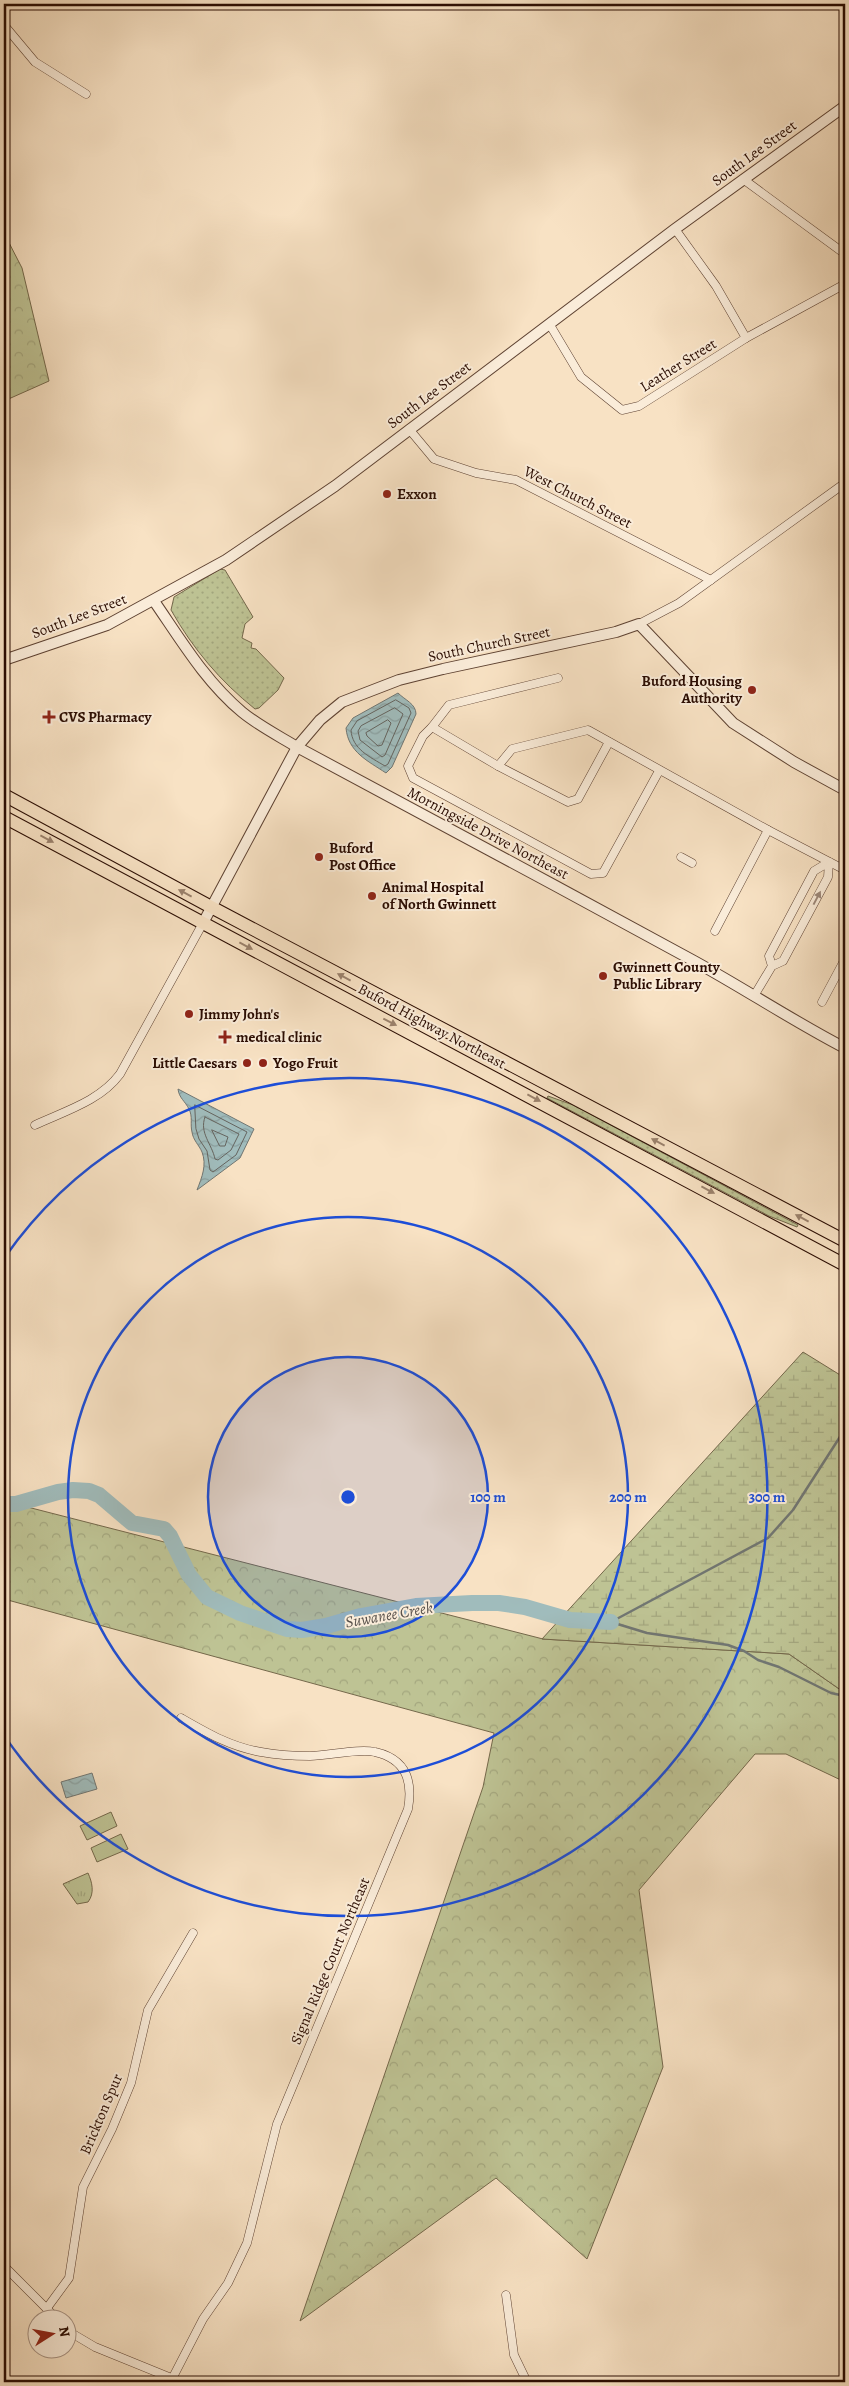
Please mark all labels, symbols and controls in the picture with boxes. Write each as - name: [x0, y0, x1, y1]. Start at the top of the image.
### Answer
- street label: South Lee Street: [708, 115, 800, 191]
- street label: Leather Street: [636, 334, 720, 396]
- street label: South Lee Street: [383, 357, 475, 433]
- street label: West Church Street: [520, 461, 636, 533]
- place label: Exxon: [397, 484, 437, 504]
- marker: Exxon: [381, 488, 393, 500]
- street label: South Lee Street: [29, 589, 129, 643]
- street label: South Church Street: [426, 621, 552, 667]
- place label: Buford Housing Authority: [642, 671, 743, 708]
- marker: Buford Housing Authority: [746, 684, 758, 696]
- place label: CVS Pharmacy: [59, 707, 153, 727]
- marker: CVS Pharmacy: [43, 711, 55, 723]
- street label: Morningside Drive Northeast: [404, 782, 572, 884]
- one-way arrow: [40, 835, 54, 843]
- place label: Buford Post Office: [329, 838, 396, 875]
- marker: Buford Post Office: [313, 851, 325, 863]
- place label: Animal Hospital of North Gwinnett: [381, 877, 496, 914]
- one-way arrow: [179, 888, 192, 897]
- marker: Animal Hospital of North Gwinnett: [366, 890, 378, 902]
- one-way arrow: [813, 891, 821, 905]
- one-way arrow: [239, 942, 253, 950]
- place label: Gwinnett County Public Library: [613, 957, 721, 994]
- marker: Gwinnett County Public Library: [597, 970, 609, 982]
- one-way arrow: [337, 973, 352, 981]
- street label: Buford Highway Northeast: [355, 979, 509, 1073]
- place label: Jimmy John's: [199, 1004, 279, 1024]
- marker: Jimmy John's: [183, 1008, 195, 1020]
- one-way arrow: [383, 1018, 397, 1026]
- place label: medical clinic: [236, 1027, 322, 1047]
- marker: medical clinic: [218, 1030, 232, 1044]
- place label: Little Caesars: [152, 1053, 237, 1073]
- place label: Yogo Fruit: [272, 1053, 338, 1073]
- marker: Little Caesars: [241, 1057, 253, 1069]
- marker: Yogo Fruit: [257, 1057, 269, 1069]
- one-way arrow: [527, 1093, 540, 1102]
- one-way arrow: [651, 1138, 666, 1146]
- one-way arrow: [701, 1186, 714, 1195]
- one-way arrow: [795, 1214, 809, 1222]
- text: 100 m: [470, 1487, 506, 1507]
- text: 200 m: [609, 1487, 647, 1507]
- text: 300 m: [749, 1487, 786, 1507]
- centre of rings: [339, 1488, 357, 1506]
- water label: Suwanee Creek: [344, 1596, 434, 1634]
- street label: Signal Ridge Court Northeast: [286, 1874, 374, 2048]
- street label: Brickton Spur: [75, 2070, 127, 2157]
- north arrow: [28, 2308, 78, 2358]
- text: N: [54, 2325, 75, 2338]

